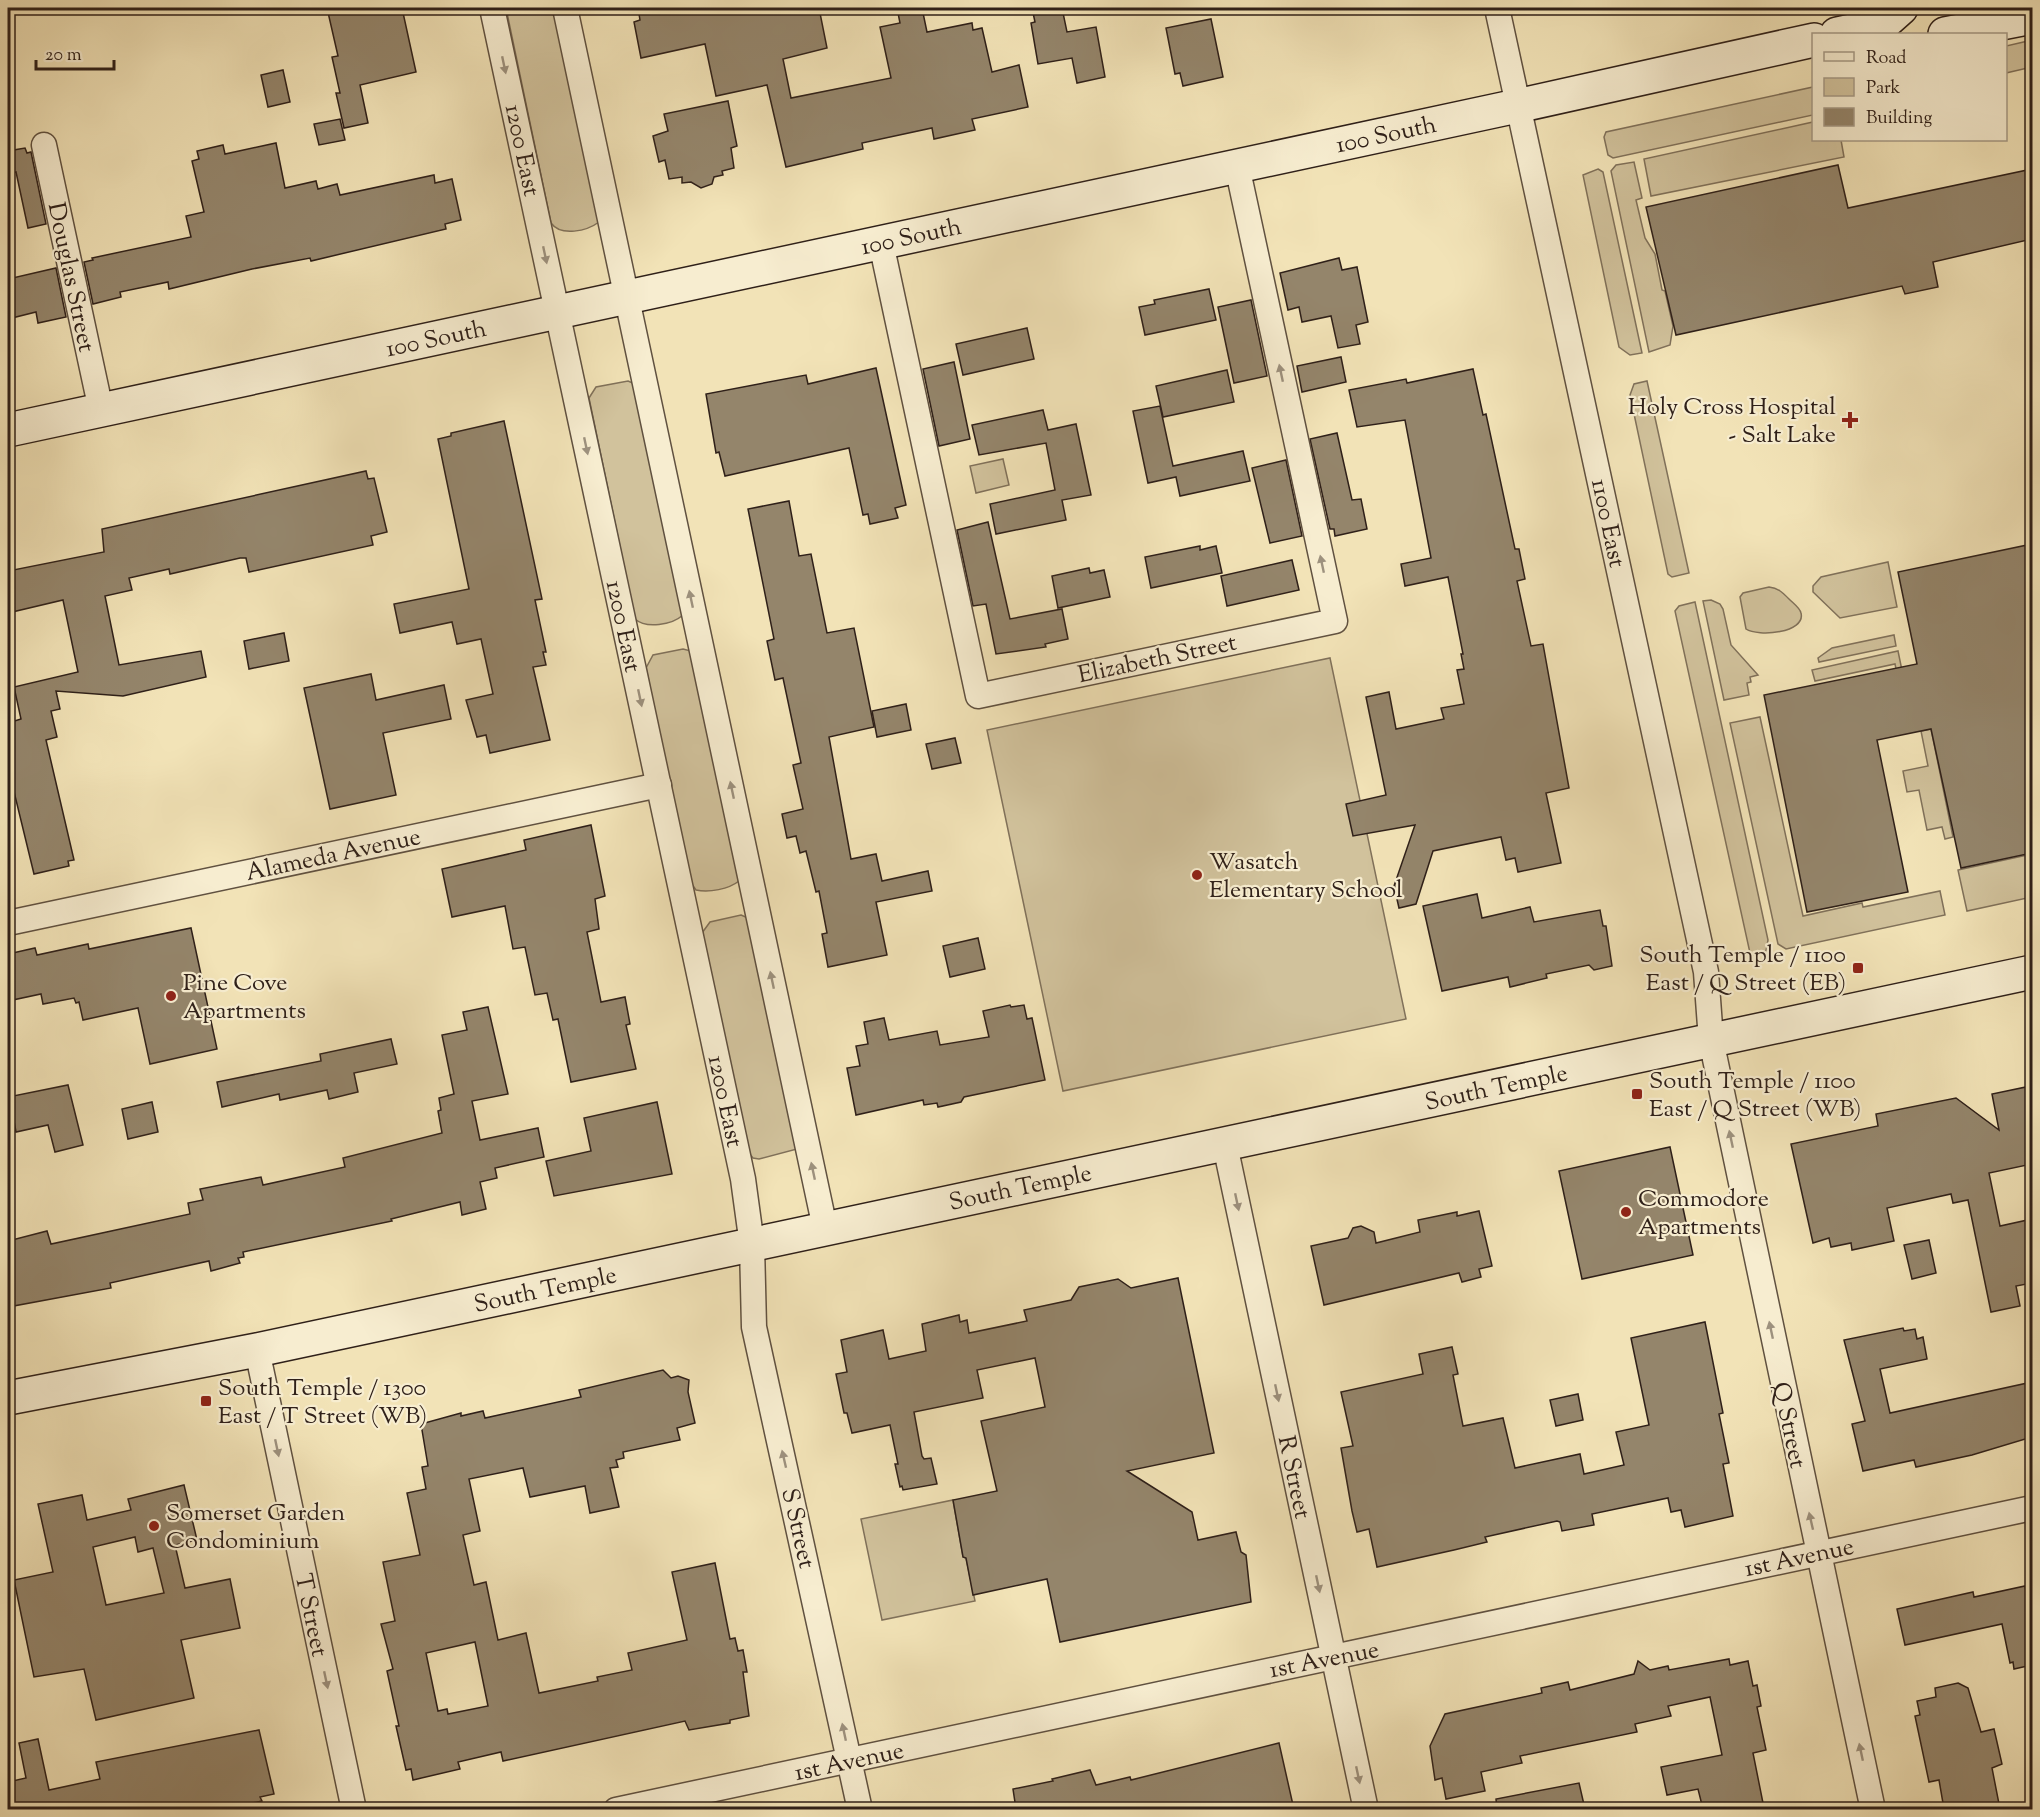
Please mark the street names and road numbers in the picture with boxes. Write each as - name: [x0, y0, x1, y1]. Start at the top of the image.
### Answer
- street label: 1200 East: [495, 101, 547, 199]
- street label: 100 South: [1333, 109, 1440, 163]
- street label: Douglas Street: [38, 200, 102, 355]
- street label: 100 South: [858, 211, 965, 265]
- street label: 100 South: [383, 313, 490, 367]
- street label: 1100 East: [1581, 476, 1633, 571]
- street label: 1200 East: [596, 577, 648, 675]
- street label: Elizabeth Street: [1075, 627, 1240, 693]
- street label: Alameda Avenue: [243, 821, 424, 891]
- street label: 1200 East: [698, 1052, 750, 1150]
- street label: South Temple: [1422, 1057, 1571, 1121]
- street label: South Temple: [946, 1157, 1095, 1221]
- street label: South Temple: [471, 1259, 620, 1323]
- street label: Q Street: [1762, 1379, 1814, 1472]
- street label: R Street: [1268, 1433, 1318, 1522]
- street label: S Street: [771, 1485, 823, 1572]
- street label: 1st Avenue: [1742, 1531, 1857, 1587]
- street label: T Street: [285, 1571, 335, 1660]
- street label: 1st Avenue: [1267, 1634, 1382, 1688]
- street label: 1st Avenue: [792, 1735, 907, 1791]

